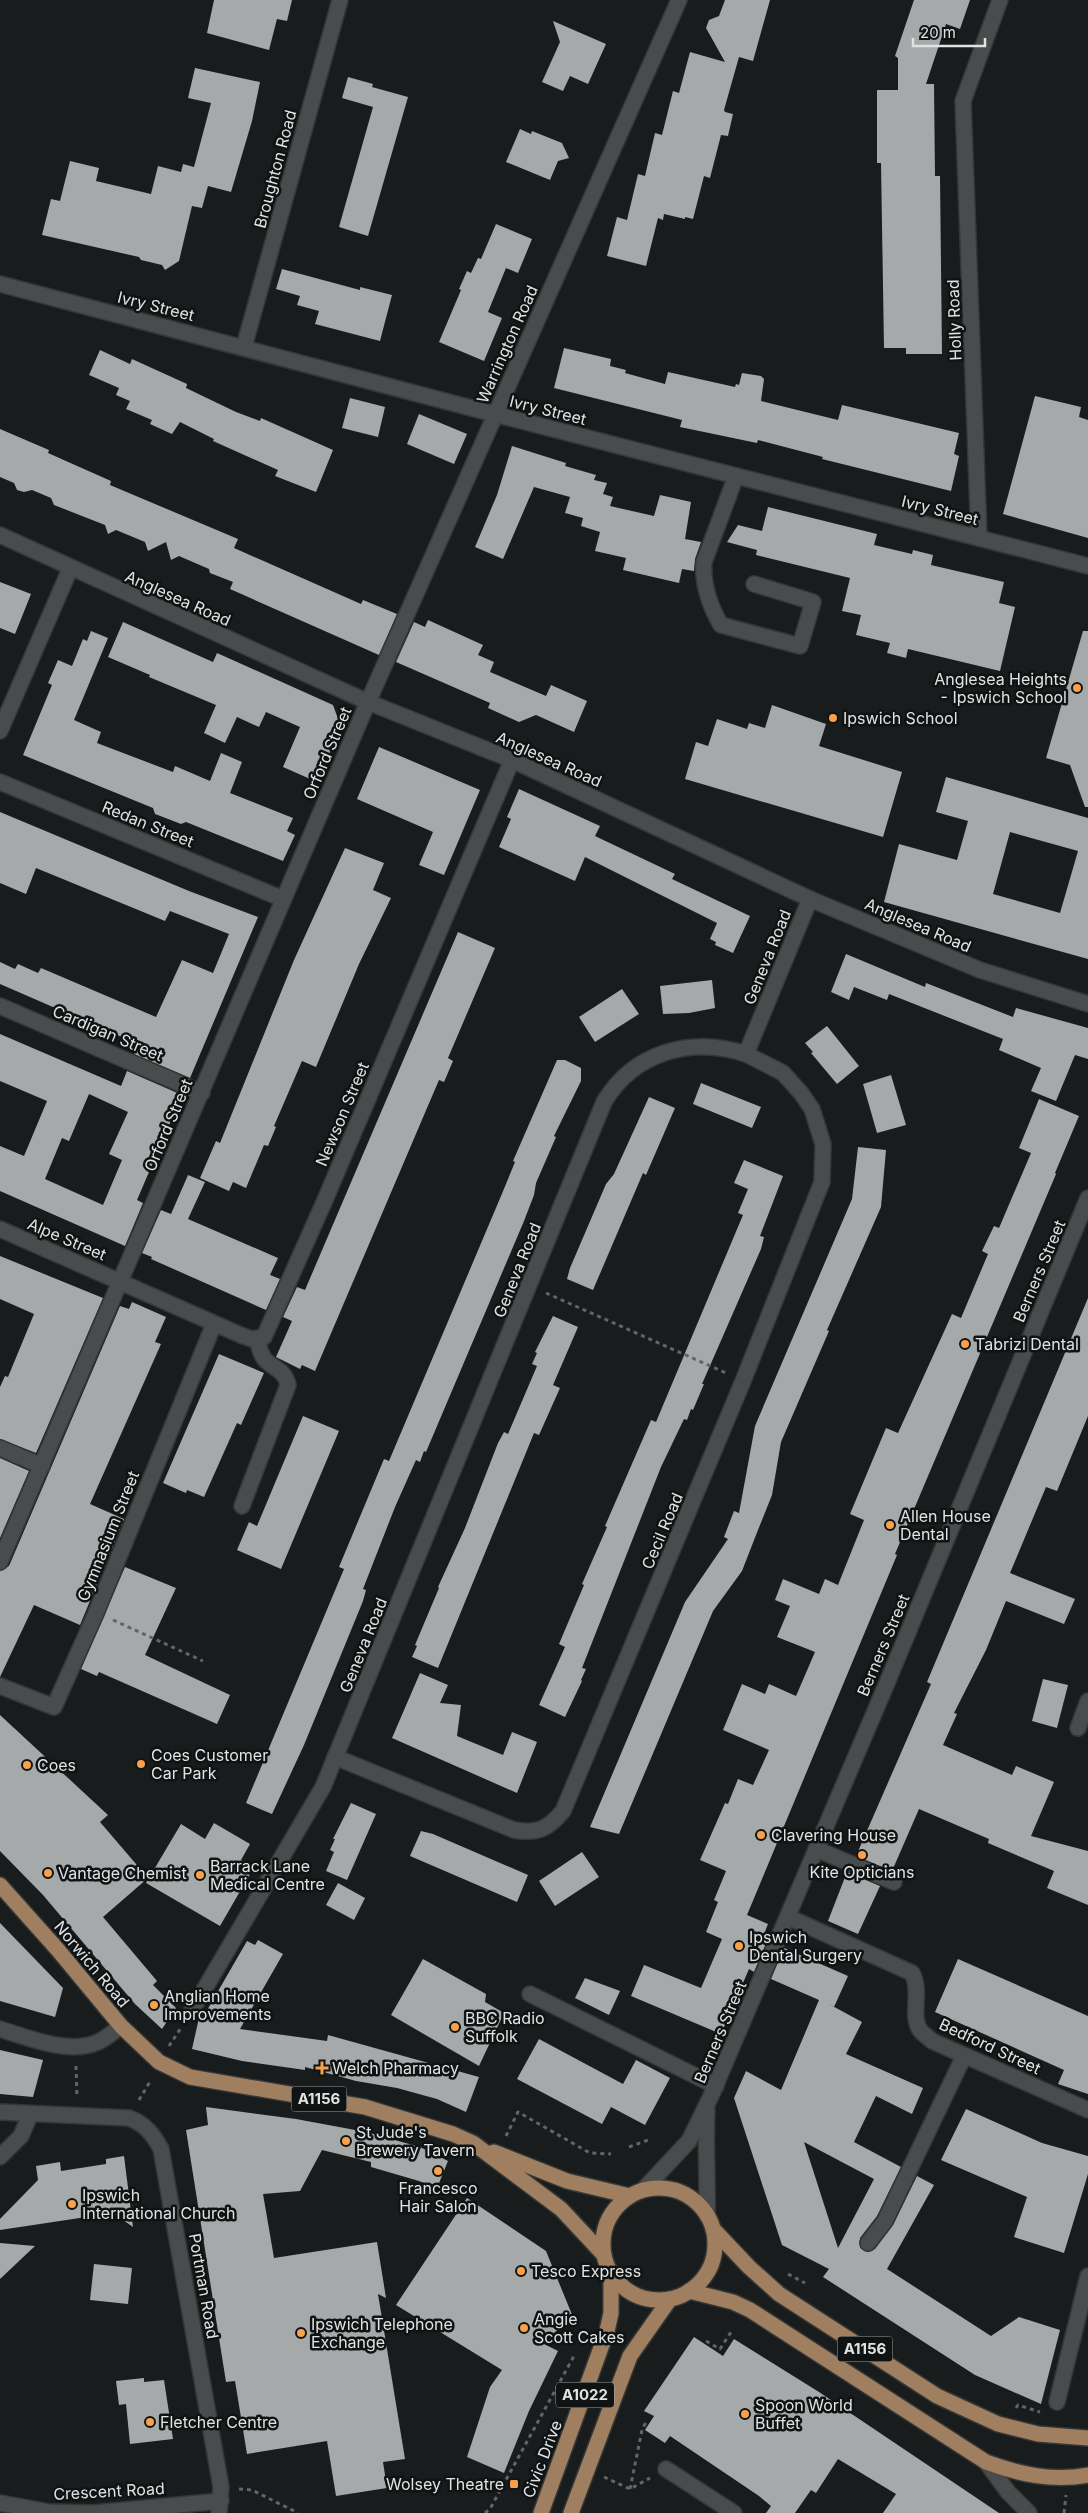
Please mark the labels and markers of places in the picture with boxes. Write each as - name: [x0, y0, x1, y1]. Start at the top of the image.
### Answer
- place label: Anglesea Heights - Ipswich School: [934, 669, 1067, 707]
- marker: Anglesea Heights - Ipswich School: [1071, 682, 1083, 694]
- place label: Ipswich School: [843, 708, 958, 728]
- marker: Ipswich School: [827, 712, 839, 724]
- place label: Tabrizi Dental: [975, 1334, 1079, 1354]
- marker: Tabrizi Dental: [959, 1338, 971, 1350]
- place label: Allen House Dental: [900, 1506, 991, 1544]
- marker: Allen House Dental: [884, 1519, 896, 1531]
- place label: Coes Customer Car Park: [151, 1745, 268, 1783]
- place label: Coes: [37, 1755, 76, 1775]
- marker: Coes Customer Car Park: [135, 1758, 147, 1770]
- marker: Coes: [21, 1759, 33, 1771]
- place label: Clavering House: [771, 1825, 896, 1845]
- marker: Clavering House: [755, 1829, 767, 1841]
- marker: Kite Opticians: [856, 1849, 868, 1861]
- place label: Barrack Lane Medical Centre: [210, 1856, 325, 1894]
- place label: Kite Opticians: [810, 1862, 914, 1882]
- place label: Vantage Chemist: [58, 1863, 187, 1883]
- marker: Vantage Chemist: [42, 1867, 54, 1879]
- marker: Barrack Lane Medical Centre: [194, 1869, 206, 1881]
- place label: Ipswich Dental Surgery: [749, 1927, 862, 1965]
- marker: Ipswich Dental Surgery: [733, 1940, 745, 1952]
- place label: Anglian Home Improvements: [164, 1986, 271, 2024]
- marker: Anglian Home Improvements: [148, 1999, 160, 2011]
- place label: BBC Radio Suffolk: [465, 2008, 545, 2046]
- marker: BBC Radio Suffolk: [449, 2021, 461, 2033]
- place label: Welch Pharmacy: [332, 2058, 459, 2078]
- marker: Welch Pharmacy: [316, 2062, 328, 2074]
- place label: St Jude's Brewery Tavern: [356, 2122, 475, 2160]
- marker: St Jude's Brewery Tavern: [340, 2135, 352, 2147]
- marker: Francesco Hair Salon: [432, 2165, 444, 2177]
- place label: Francesco Hair Salon: [398, 2178, 478, 2216]
- place label: Ipswich International Church: [82, 2185, 235, 2223]
- marker: Ipswich International Church: [66, 2198, 78, 2210]
- place label: Tesco Express: [531, 2261, 641, 2281]
- marker: Tesco Express: [515, 2265, 527, 2277]
- place label: Angie Scott Cakes: [534, 2309, 624, 2347]
- place label: Ipswich Telephone Exchange: [311, 2314, 453, 2352]
- marker: Angie Scott Cakes: [518, 2322, 530, 2334]
- marker: Ipswich Telephone Exchange: [295, 2327, 307, 2339]
- place label: Spoon World Buffet: [755, 2395, 853, 2433]
- marker: Spoon World Buffet: [739, 2408, 751, 2420]
- place label: Fletcher Centre: [160, 2412, 277, 2432]
- marker: Fletcher Centre: [144, 2416, 156, 2428]
- place label: Wolsey Theatre: [386, 2474, 504, 2494]
- marker: Wolsey Theatre: [508, 2478, 520, 2490]

